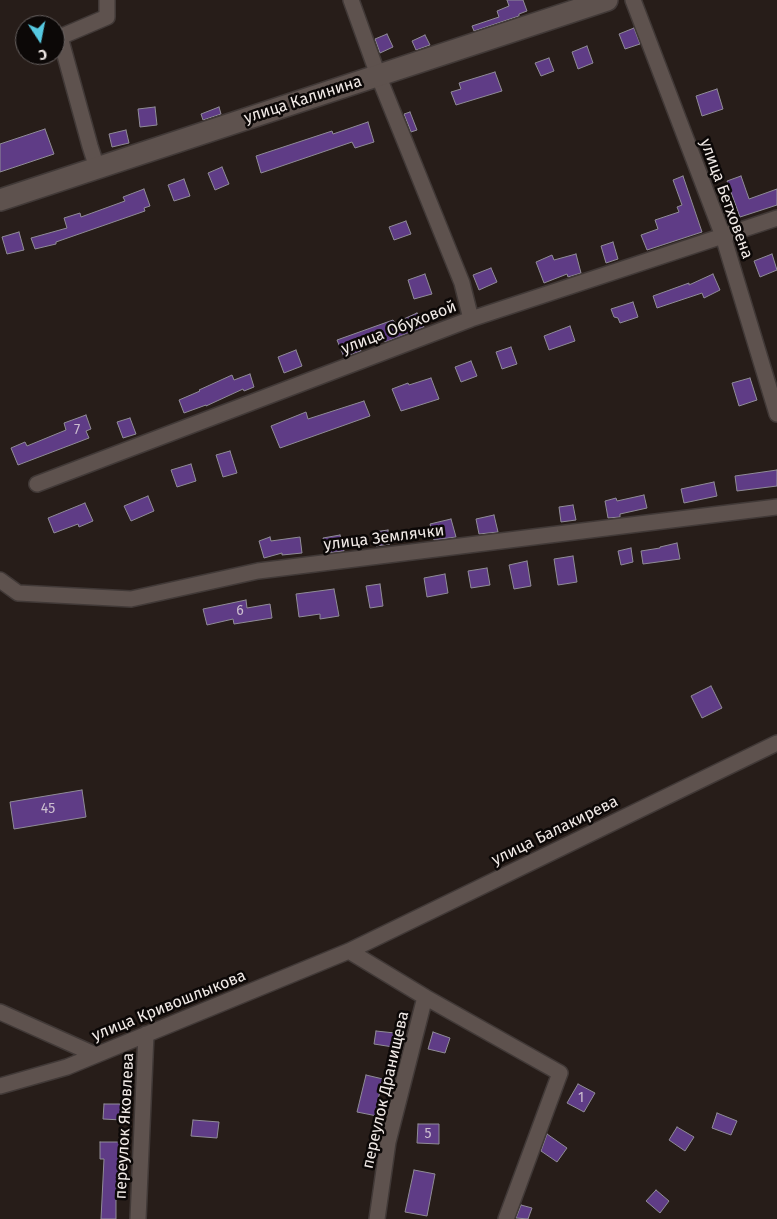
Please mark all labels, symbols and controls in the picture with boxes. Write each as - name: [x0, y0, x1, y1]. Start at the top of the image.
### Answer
- north arrow: [15, 15, 65, 65]
- text: С: [37, 45, 48, 63]
- street label: улица Калинина: [242, 72, 364, 128]
- street label: улица Бетховена: [695, 136, 757, 262]
- street label: улица Обуховой: [339, 297, 459, 359]
- house number: 7: [74, 422, 80, 438]
- street label: улица Землячки: [323, 521, 445, 555]
- house number: 6: [236, 603, 244, 619]
- street label: улица Балакирева: [489, 792, 621, 870]
- house number: 45: [41, 801, 55, 817]
- street label: улица Кривошлыкова: [89, 966, 249, 1046]
- street label: переулок Дранищева: [359, 1009, 413, 1171]
- street label: переулок Яковлева: [112, 1052, 138, 1200]
- house number: 1: [578, 1090, 584, 1106]
- house number: 5: [424, 1126, 432, 1142]

